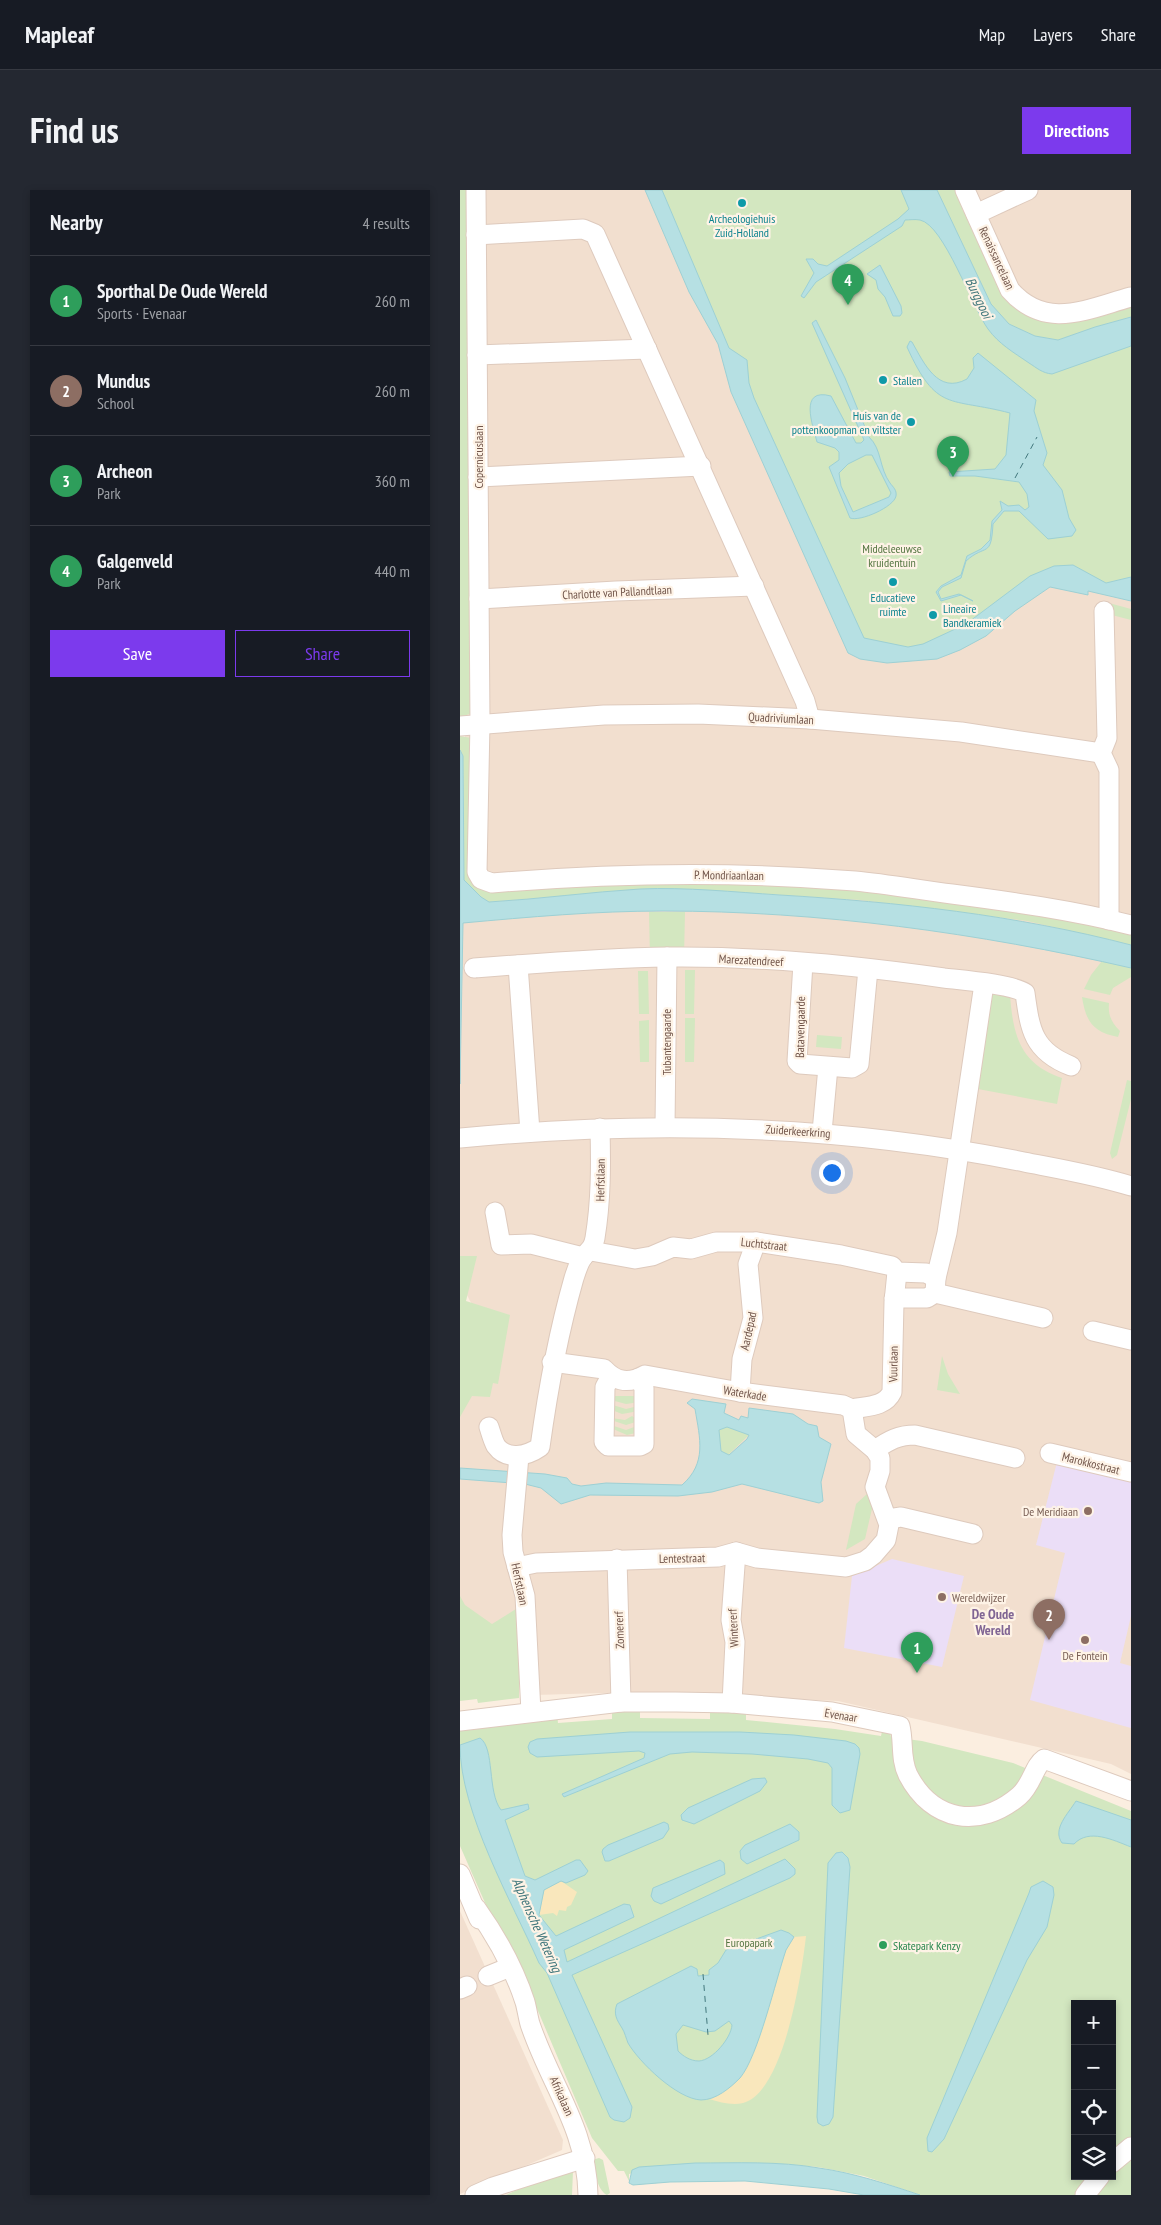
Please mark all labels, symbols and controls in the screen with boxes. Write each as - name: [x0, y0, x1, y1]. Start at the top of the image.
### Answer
- text: Mapleaf: [25, 19, 94, 50]
- text: Map: [979, 23, 1005, 46]
- text: Layers: [1033, 23, 1073, 46]
- text: Share: [1101, 23, 1136, 46]
- text: Find us: [30, 107, 119, 153]
- button: Directions: [1022, 107, 1131, 154]
- marker: Archeologiehuis Zuid-Holland: [736, 197, 748, 209]
- text: Nearby: [50, 209, 103, 236]
- place label: Archeologiehuis Zuid-Holland: [709, 211, 775, 240]
- text: 4 results: [363, 213, 410, 233]
- street label: Renaissancelaan: [976, 224, 1018, 292]
- pin: 4: [832, 264, 864, 305]
- water label: Burggooi: [961, 274, 998, 323]
- text: Sporthal De Oude Wereld: [97, 279, 267, 303]
- text: 1: [62, 291, 70, 311]
- text: 260 m: [375, 291, 410, 311]
- text: Sports · Evenaar: [97, 303, 186, 323]
- text: Mundus: [97, 369, 150, 393]
- place label: Stallen: [893, 373, 922, 388]
- marker: Stallen: [877, 374, 889, 386]
- text: 2: [62, 381, 70, 401]
- text: 260 m: [375, 381, 410, 401]
- text: School: [97, 393, 134, 413]
- place label: Huis van de pottenkoopman en viltster: [792, 408, 902, 437]
- marker: Huis van de pottenkoopman en viltster: [905, 416, 917, 428]
- street label: Copernicuslaan: [471, 426, 486, 488]
- pin: 3: [937, 436, 969, 477]
- text: Archeon: [97, 459, 152, 483]
- text: 3: [62, 471, 70, 491]
- text: 360 m: [375, 471, 410, 491]
- text: Park: [97, 483, 121, 503]
- park label: Middeleeuwse kruidentuin: [862, 541, 922, 570]
- text: Galgenveld: [97, 549, 173, 573]
- text: 4: [62, 561, 70, 581]
- text: 440 m: [375, 561, 410, 581]
- text: Park: [97, 573, 121, 593]
- marker: Educatieve ruimte: [887, 576, 899, 588]
- street label: Charlotte van Pallandtlaan: [562, 582, 672, 602]
- place label: Educatieve ruimte: [871, 590, 915, 619]
- place label: Lineaire Bandkeramiek: [943, 601, 1002, 630]
- marker: Lineaire Bandkeramiek: [927, 609, 939, 621]
- button: Save: [50, 630, 225, 677]
- button: Share: [235, 630, 410, 677]
- street label: Quadriviumlaan: [748, 709, 814, 727]
- street label: P. Mondriaanlaan: [694, 867, 764, 883]
- street label: Marezatendreef: [718, 951, 785, 969]
- street label: Batavengaarde: [792, 996, 808, 1058]
- street label: Tubantengaarde: [659, 1009, 674, 1075]
- street label: Zuiderkeerkring: [765, 1121, 831, 1141]
- street label: Herfstlaan: [592, 1158, 608, 1202]
- your location: [819, 1160, 845, 1186]
- street label: Luchtstraat: [740, 1234, 789, 1254]
- street label: Aardepad: [737, 1310, 759, 1352]
- street label: Vuurlaan: [885, 1346, 901, 1383]
- street label: Waterkade: [722, 1382, 768, 1404]
- street label: Marokkostraat: [1061, 1449, 1122, 1478]
- place label: De Meridiaan: [1023, 1504, 1078, 1519]
- marker: De Meridiaan: [1082, 1505, 1094, 1517]
- street label: Lentestraat: [659, 1550, 706, 1566]
- street label: Herfstlaan: [508, 1562, 532, 1606]
- place label: Wereldwijzer: [952, 1590, 1006, 1605]
- marker: Wereldwijzer: [936, 1591, 948, 1603]
- pin: 2: [1033, 1599, 1065, 1640]
- district label: De Oude Wereld: [972, 1605, 1014, 1639]
- street label: Wintererf: [724, 1607, 742, 1648]
- street label: Zomererf: [611, 1610, 627, 1649]
- pin: 1: [901, 1632, 933, 1673]
- marker: De Fontein: [1079, 1634, 1091, 1646]
- place label: De Fontein: [1062, 1648, 1108, 1663]
- street label: Evenaar: [824, 1705, 859, 1725]
- water label: Alphensche Wetering: [508, 1875, 566, 1976]
- park label: Europapark: [726, 1935, 773, 1950]
- place label: Skatepark Kenzy: [893, 1938, 961, 1953]
- marker: Skatepark Kenzy: [877, 1939, 889, 1951]
- map controls: [1071, 2000, 1116, 2180]
- button: +: [1071, 2000, 1116, 2045]
- button: −: [1071, 2045, 1116, 2090]
- street label: Afrikalaan: [547, 2074, 577, 2118]
- button: locate: [1071, 2090, 1116, 2135]
- button: layers: [1071, 2135, 1116, 2180]

